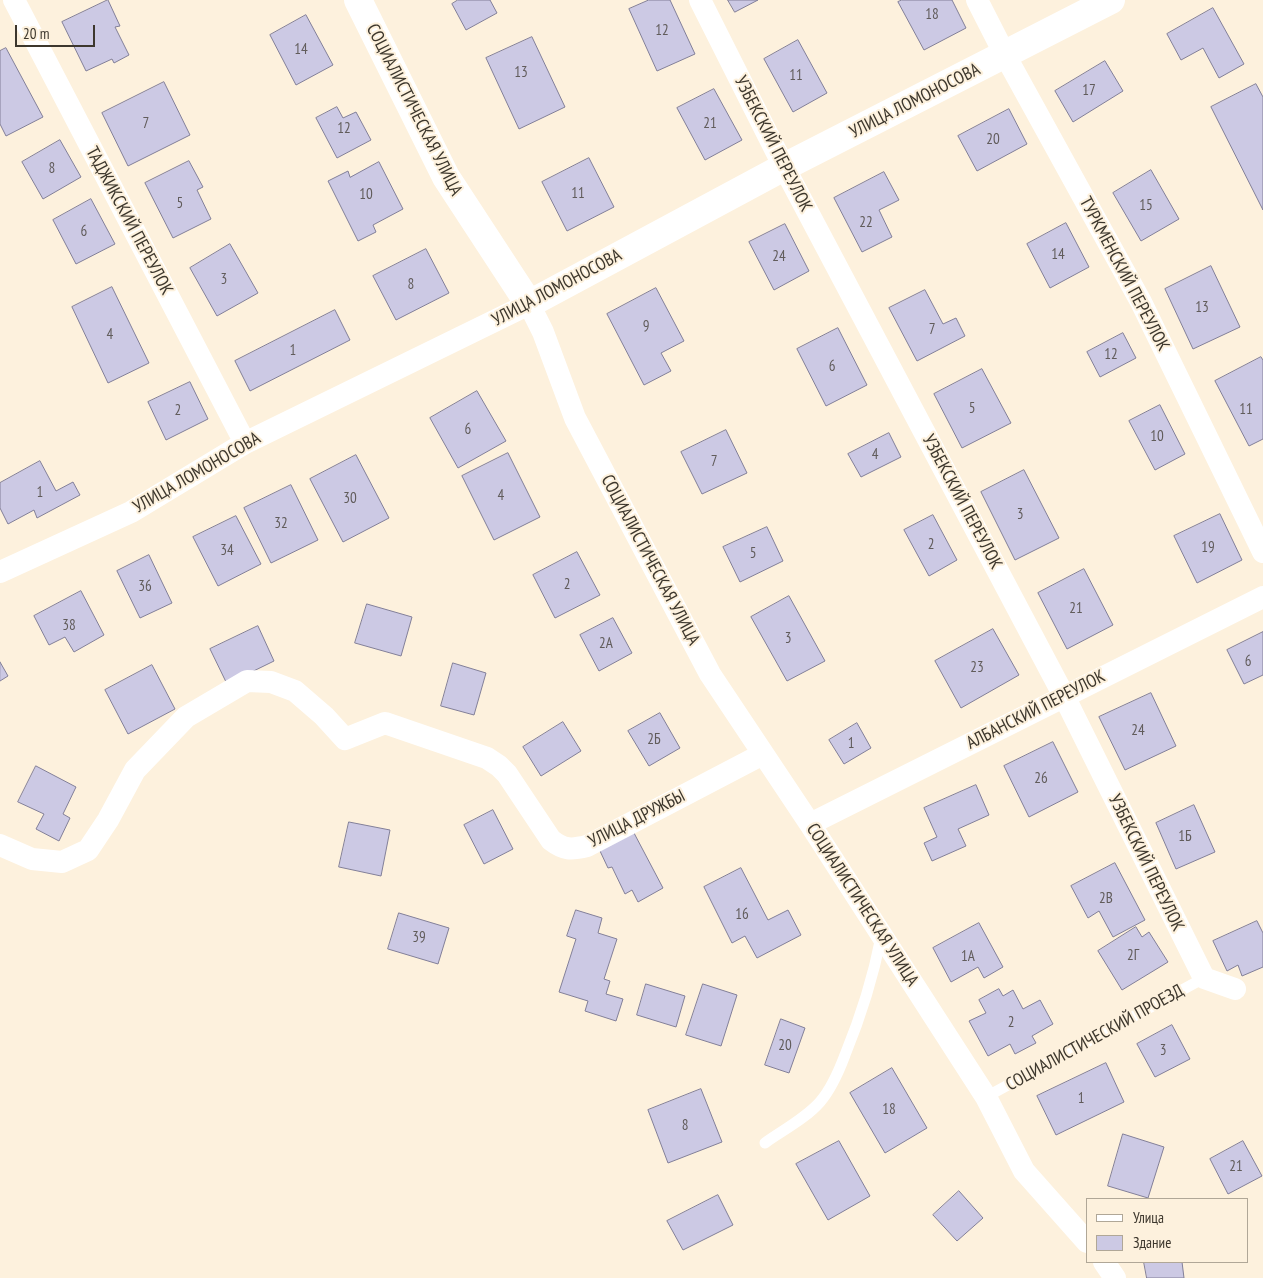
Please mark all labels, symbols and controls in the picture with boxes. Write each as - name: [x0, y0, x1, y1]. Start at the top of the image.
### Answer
- house number: 18: [925, 6, 939, 24]
- scale bar: [18, 15, 98, 47]
- street label: СОЦИАЛИСТИЧЕСКАЯ УЛИЦА: [361, 21, 467, 199]
- house number: 12: [655, 22, 669, 40]
- text: 20 m: [23, 24, 49, 43]
- house number: 14: [294, 41, 308, 59]
- street label: УЛИЦА ЛОМОНОСОВА: [846, 59, 984, 143]
- house number: 13: [514, 64, 528, 82]
- house number: 11: [789, 67, 803, 85]
- street label: УЗБЕКСКИЙ ПЕРЕУЛОК: [729, 73, 817, 215]
- house number: 17: [1082, 82, 1096, 100]
- house number: 7: [143, 115, 149, 133]
- house number: 21: [703, 115, 717, 133]
- house number: 12: [337, 120, 351, 138]
- house number: 20: [986, 131, 1000, 149]
- street label: ТАДЖИКСКИЙ ПЕРЕУЛОК: [81, 143, 177, 299]
- house number: 8: [49, 160, 55, 178]
- house number: 11: [571, 185, 585, 203]
- house number: 10: [359, 186, 373, 204]
- street label: ТУРКМЕНСКИЙ ПЕРЕУЛОК: [1074, 193, 1174, 355]
- house number: 5: [177, 195, 183, 213]
- house number: 15: [1139, 197, 1153, 215]
- house number: 22: [859, 214, 873, 232]
- house number: 6: [81, 223, 87, 241]
- street label: УЛИЦА ЛОМОНОСОВА: [489, 245, 625, 331]
- house number: 14: [1051, 246, 1065, 264]
- house number: 24: [772, 248, 786, 266]
- house number: 3: [221, 271, 227, 289]
- house number: 8: [408, 276, 414, 294]
- house number: 13: [1195, 299, 1209, 317]
- house number: 9: [643, 318, 649, 336]
- house number: 7: [929, 321, 935, 339]
- house number: 4: [107, 326, 113, 344]
- house number: 1: [290, 342, 296, 360]
- house number: 12: [1104, 346, 1118, 364]
- house number: 6: [829, 358, 835, 376]
- house number: 5: [969, 400, 975, 418]
- house number: 11: [1239, 401, 1253, 419]
- house number: 2: [175, 402, 181, 420]
- house number: 6: [465, 421, 471, 439]
- street label: УЛИЦА ЛОМОНОСОВА: [129, 428, 265, 518]
- house number: 10: [1150, 428, 1164, 446]
- street label: УЗБЕКСКИЙ ПЕРЕУЛОК: [917, 431, 1007, 573]
- house number: 4: [872, 446, 878, 464]
- house number: 7: [711, 453, 717, 471]
- street label: СОЦИАЛИСТИЧЕСКАЯ УЛИЦА: [596, 471, 704, 649]
- house number: 1: [37, 484, 43, 502]
- house number: 4: [498, 487, 504, 505]
- house number: 30: [343, 490, 357, 508]
- house number: 3: [1017, 506, 1023, 524]
- house number: 32: [274, 515, 288, 533]
- house number: 2: [928, 536, 934, 554]
- house number: 19: [1201, 539, 1215, 557]
- house number: 34: [220, 542, 234, 560]
- house number: 5: [750, 545, 756, 563]
- house number: 2: [564, 576, 570, 594]
- house number: 36: [138, 578, 152, 596]
- house number: 21: [1069, 600, 1083, 618]
- house number: 38: [62, 617, 76, 635]
- house number: 3: [785, 630, 791, 648]
- house number: 2А: [599, 635, 613, 653]
- house number: 6: [1245, 653, 1251, 671]
- house number: 23: [970, 659, 984, 677]
- street label: АЛБАНСКИЙ ПЕРЕУЛОК: [963, 666, 1109, 754]
- house number: 24: [1131, 722, 1145, 740]
- house number: 2Б: [647, 731, 661, 749]
- house number: 1: [848, 735, 854, 753]
- house number: 26: [1034, 770, 1048, 788]
- street label: УЛИЦА ДРУЖБЫ: [585, 785, 689, 853]
- street label: УЗБЕКСКИЙ ПЕРЕУЛОК: [1104, 791, 1188, 935]
- street label: СОЦИАЛИСТИЧЕСКАЯ УЛИЦА: [801, 820, 923, 990]
- house number: 1Б: [1178, 828, 1192, 846]
- house number: 2В: [1099, 890, 1113, 908]
- house number: 16: [735, 906, 749, 924]
- house number: 39: [412, 929, 426, 947]
- house number: 2Г: [1127, 947, 1139, 965]
- house number: 1А: [961, 948, 975, 966]
- street label: СОЦИАЛИСТИЧЕСКИЙ ПРОЕЗД: [1002, 980, 1188, 1096]
- house number: 2: [1008, 1014, 1014, 1032]
- house number: 20: [778, 1037, 792, 1055]
- house number: 3: [1160, 1042, 1166, 1060]
- house number: 1: [1078, 1090, 1084, 1108]
- house number: 18: [882, 1101, 896, 1119]
- house number: 8: [682, 1117, 688, 1135]
- house number: 21: [1229, 1158, 1243, 1176]
- legend: [1086, 1198, 1248, 1263]
- text: Улица: [1133, 1208, 1164, 1227]
- text: Здание: [1133, 1233, 1171, 1252]

